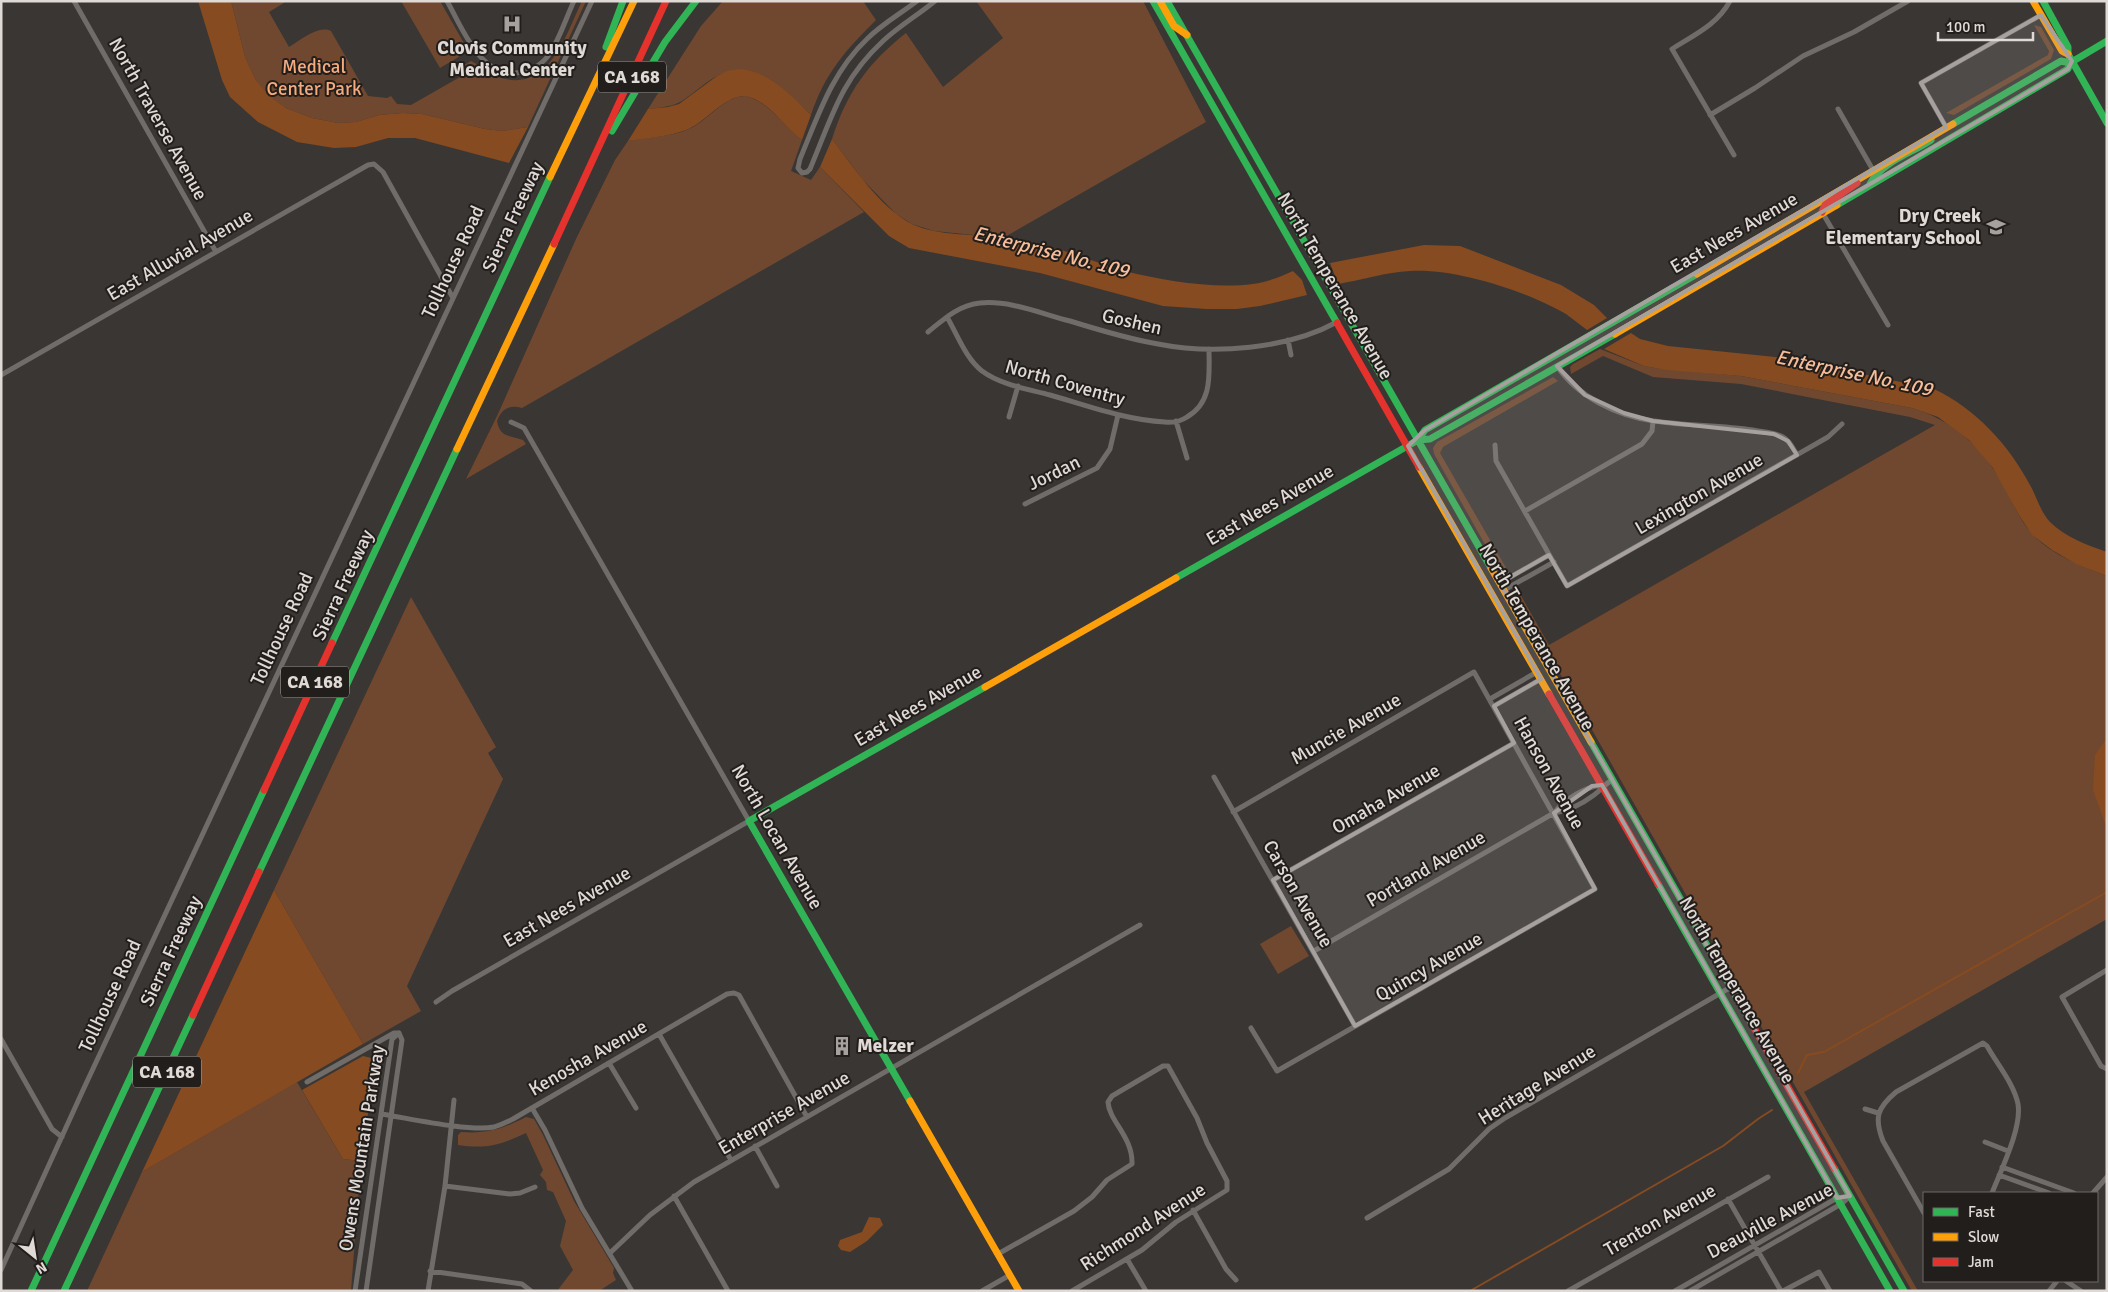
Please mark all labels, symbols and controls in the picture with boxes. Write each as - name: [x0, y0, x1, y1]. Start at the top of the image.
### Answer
- scale bar: [1938, 10, 2033, 42]
- hospital icon: Clovis Community Medical Center: [501, 13, 523, 35]
- text: 100 m: [1946, 18, 1986, 36]
- street label: North Traverse Avenue: [103, 33, 213, 205]
- place label: Clovis Community Medical Center: [437, 36, 587, 82]
- park label: Medical Center Park: [267, 55, 362, 101]
- road number: CA 168: [598, 62, 666, 92]
- street label: Sierra Freeway: [477, 158, 549, 276]
- street label: East Nees Avenue: [1666, 187, 1802, 279]
- street label: North Temperance Avenue: [1272, 188, 1398, 384]
- street label: Tollhouse Road: [416, 202, 490, 322]
- street label: East Alluvial Avenue: [103, 204, 257, 306]
- place label: Dry Creek Elementary School: [1825, 204, 1981, 250]
- school or university icon: Dry Creek Elementary School: [1985, 216, 2007, 238]
- water label: Enterprise No. 109: [971, 221, 1132, 284]
- street label: Goshen: [1100, 303, 1164, 341]
- water label: Enterprise No. 109: [1774, 344, 1936, 402]
- street label: North Coventry: [1002, 354, 1128, 412]
- street label: Lexington Avenue: [1631, 448, 1767, 540]
- street label: Jordan: [1024, 450, 1084, 496]
- street label: East Nees Avenue: [1202, 459, 1338, 551]
- street label: Sierra Freeway: [307, 526, 379, 644]
- street label: North Temperance Avenue: [1474, 539, 1600, 735]
- street label: Tollhouse Road: [245, 569, 319, 689]
- street label: East Nees Avenue: [850, 660, 986, 752]
- road number: CA 168: [281, 666, 349, 698]
- street label: Muncie Avenue: [1287, 688, 1405, 770]
- street label: Hanson Avenue: [1508, 713, 1590, 833]
- street label: Omaha Avenue: [1328, 758, 1444, 840]
- street label: North Locan Avenue: [726, 760, 828, 914]
- street label: Portland Avenue: [1362, 825, 1490, 913]
- street label: Carson Avenue: [1258, 836, 1338, 952]
- street label: East Nees Avenue: [499, 861, 635, 953]
- street label: Sierra Freeway: [135, 892, 207, 1010]
- street label: North Temperance Avenue: [1674, 892, 1800, 1088]
- street label: Quincy Avenue: [1371, 927, 1487, 1007]
- street label: Tollhouse Road: [73, 936, 147, 1056]
- street label: Kenosha Avenue: [525, 1014, 651, 1102]
- place label: Melzer: [857, 1034, 914, 1058]
- building icon: Melzer: [831, 1035, 853, 1057]
- street label: Heritage Avenue: [1474, 1039, 1600, 1131]
- street label: Owens Mountain Parkway: [334, 1043, 390, 1253]
- road number: CA 168: [133, 1056, 201, 1088]
- street label: Enterprise Avenue: [714, 1066, 854, 1160]
- street label: Richmond Avenue: [1076, 1177, 1210, 1277]
- street label: Trenton Avenue: [1600, 1178, 1720, 1262]
- street label: Deauville Avenue: [1703, 1178, 1837, 1264]
- legend: [1923, 1192, 2098, 1282]
- text: Fast: [1968, 1203, 1995, 1221]
- text: Slow: [1968, 1228, 1999, 1246]
- north arrow: [10, 1232, 60, 1282]
- text: Jam: [1968, 1253, 1994, 1271]
- text: N: [33, 1258, 50, 1278]

